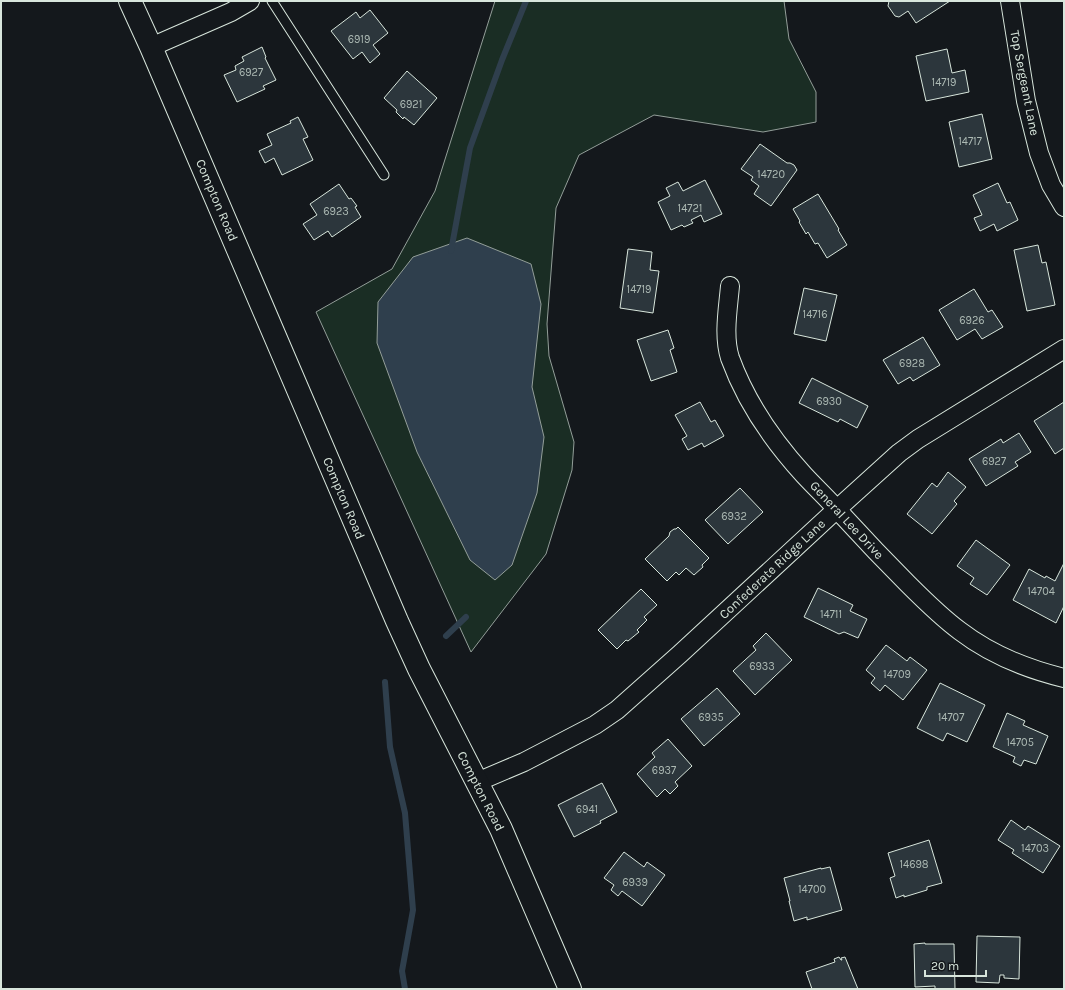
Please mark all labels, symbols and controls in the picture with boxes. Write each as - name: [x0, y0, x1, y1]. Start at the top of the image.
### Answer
- street label: Top Sergeant Lane: [1007, 29, 1043, 137]
- house number: 6919: [348, 33, 370, 46]
- house number: 6927: [239, 66, 263, 79]
- house number: 14719: [932, 76, 956, 89]
- house number: 6921: [400, 98, 422, 111]
- house number: 14717: [958, 135, 982, 148]
- street label: Compton Road: [193, 157, 241, 243]
- house number: 14720: [757, 168, 785, 181]
- house number: 14721: [678, 202, 702, 215]
- house number: 6923: [323, 205, 349, 218]
- house number: 14719: [627, 283, 651, 296]
- house number: 14716: [803, 308, 827, 321]
- house number: 6926: [959, 314, 985, 327]
- house number: 6928: [899, 357, 925, 370]
- house number: 6930: [816, 395, 842, 408]
- street label: Compton Road: [320, 455, 368, 541]
- house number: 6927: [982, 455, 1006, 468]
- street label: General Lee Drive: [807, 478, 887, 562]
- house number: 6932: [721, 510, 747, 523]
- street label: Confederate Ridge Lane: [716, 516, 828, 622]
- house number: 14704: [1027, 585, 1055, 598]
- house number: 14711: [820, 608, 842, 621]
- house number: 6933: [749, 660, 775, 673]
- house number: 14709: [883, 668, 911, 681]
- house number: 6935: [698, 711, 724, 724]
- house number: 14707: [938, 711, 964, 724]
- house number: 14705: [1006, 736, 1034, 749]
- street label: Compton Road: [454, 749, 508, 833]
- house number: 6937: [652, 764, 676, 777]
- house number: 6941: [576, 803, 598, 816]
- house number: 14703: [1021, 842, 1049, 855]
- house number: 14698: [899, 858, 929, 871]
- house number: 6939: [622, 876, 648, 889]
- house number: 14700: [798, 883, 826, 896]
- scale bar: [925, 952, 986, 978]
- text: 20 m: [931, 959, 959, 973]

